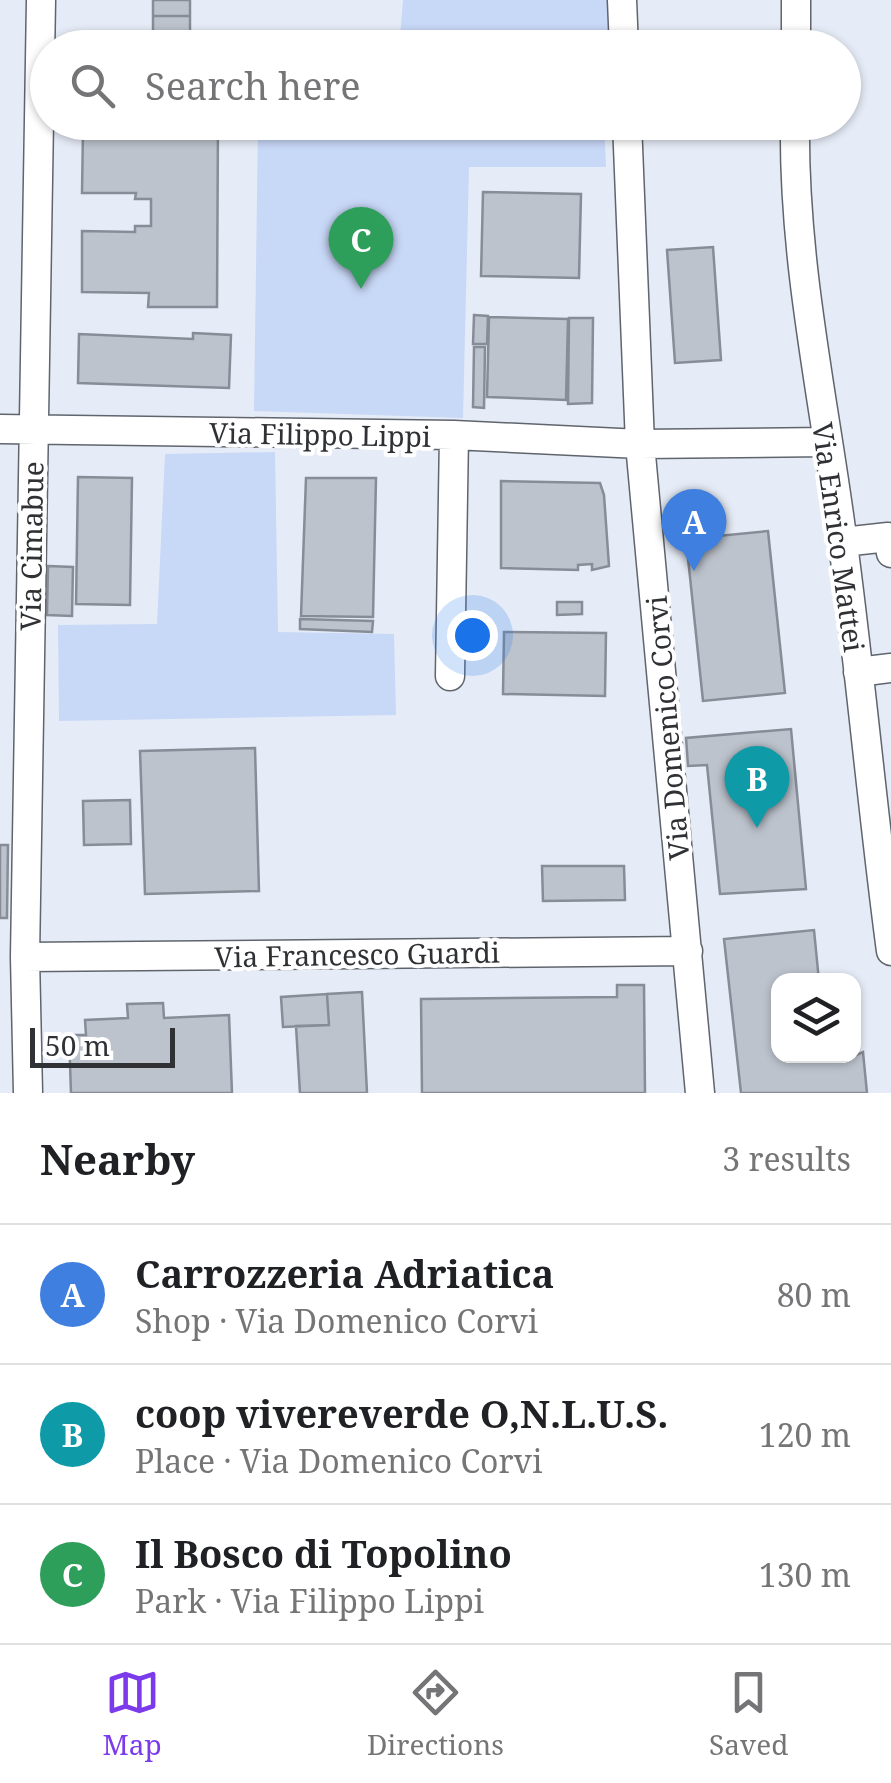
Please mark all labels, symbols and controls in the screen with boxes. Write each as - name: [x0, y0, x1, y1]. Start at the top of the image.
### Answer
- search box: [30, 30, 861, 140]
- icon: search: [65, 58, 120, 113]
- text: Search here: [145, 59, 361, 111]
- pin: C: [328, 206, 394, 289]
- street label: Via Filippo Lippi: [209, 413, 431, 455]
- street label: Via Enrico Mattei: [804, 420, 874, 654]
- street label: Via Cimabue: [11, 461, 51, 631]
- pin: A: [662, 488, 726, 571]
- street label: Via Domenico Corvi: [637, 594, 697, 862]
- your location: [447, 610, 498, 661]
- pin: B: [724, 746, 790, 828]
- street label: Via Francesco Guardi: [214, 933, 500, 975]
- map controls: [771, 973, 861, 1063]
- button: layers: [771, 973, 861, 1063]
- scale bar: [30, 1023, 175, 1068]
- text: 50 m: [45, 1026, 110, 1064]
- text: Nearby: [40, 1130, 195, 1187]
- text: 3 results: [722, 1137, 851, 1180]
- text: Carrozzeria Adriatica: [135, 1247, 554, 1299]
- text: A: [60, 1273, 85, 1316]
- text: 80 m: [777, 1273, 851, 1316]
- text: Shop · Via Domenico Corvi: [135, 1299, 538, 1342]
- text: coop vivereverde O,N.L.U.S.: [135, 1387, 668, 1439]
- text: B: [62, 1413, 83, 1456]
- text: 120 m: [759, 1413, 851, 1456]
- text: Place · Via Domenico Corvi: [135, 1439, 542, 1482]
- text: Il Bosco di Topolino: [135, 1527, 512, 1579]
- text: C: [62, 1553, 83, 1596]
- text: 130 m: [759, 1553, 851, 1596]
- text: Park · Via Filippo Lippi: [135, 1579, 484, 1622]
- tab: Map: [103, 1665, 162, 1763]
- tab: Directions: [367, 1665, 504, 1763]
- tab: Saved: [709, 1665, 788, 1763]

